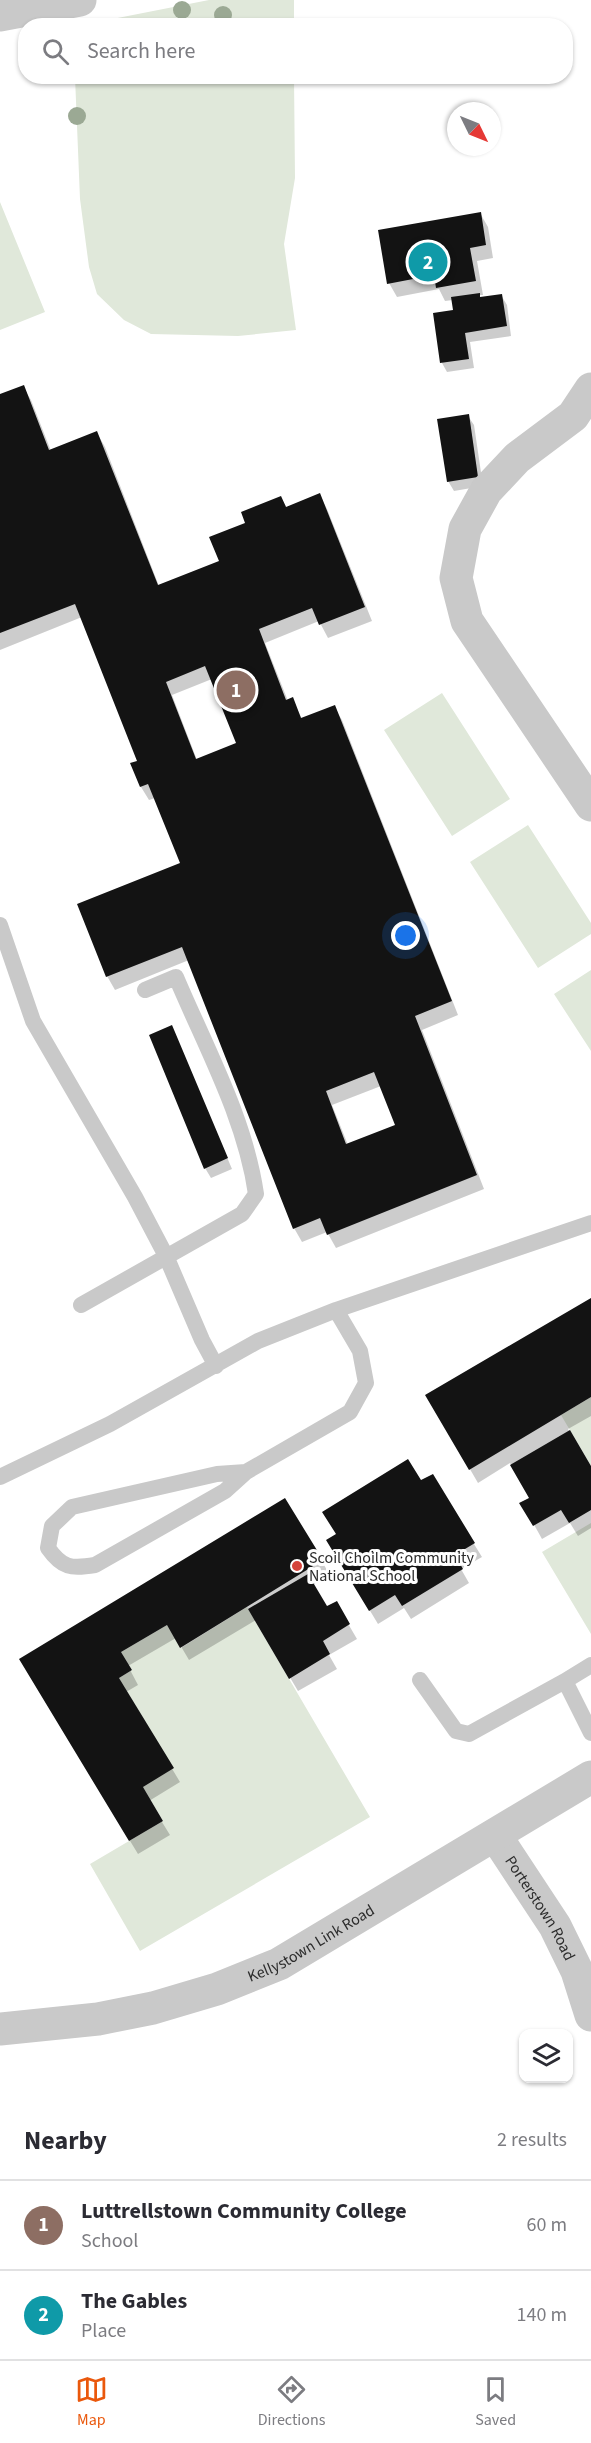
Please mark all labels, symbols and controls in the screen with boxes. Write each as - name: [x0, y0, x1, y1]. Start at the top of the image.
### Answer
- search box: [18, 18, 573, 84]
- icon: search: [39, 35, 72, 68]
- text: Search here: [87, 35, 195, 67]
- north arrow: [447, 102, 501, 156]
- pin: 2: [408, 240, 448, 284]
- pin: 1: [216, 668, 256, 712]
- your location: [391, 921, 420, 950]
- place label: Scoil Choilm Community National School: [309, 1547, 475, 1587]
- marker: Scoil Choilm Community National School: [290, 1559, 304, 1573]
- street label: Porterstown Road: [499, 1851, 580, 1964]
- street label: Kellystown Link Road: [244, 1899, 379, 1988]
- map controls: [519, 2029, 573, 2083]
- button: layers: [519, 2029, 573, 2083]
- text: Nearby: [24, 2122, 107, 2159]
- text: 2 results: [497, 2126, 567, 2154]
- text: Luttrellstown Community College: [81, 2195, 407, 2227]
- text: 1: [38, 2211, 49, 2239]
- text: 60 m: [527, 2211, 567, 2239]
- text: School: [81, 2227, 138, 2255]
- text: The Gables: [81, 2285, 187, 2317]
- text: 2: [38, 2301, 49, 2329]
- text: 140 m: [517, 2301, 567, 2329]
- text: Place: [81, 2317, 126, 2345]
- tab: Map: [75, 2373, 108, 2431]
- tab: Directions: [258, 2373, 325, 2431]
- tab: Saved: [475, 2373, 516, 2431]

